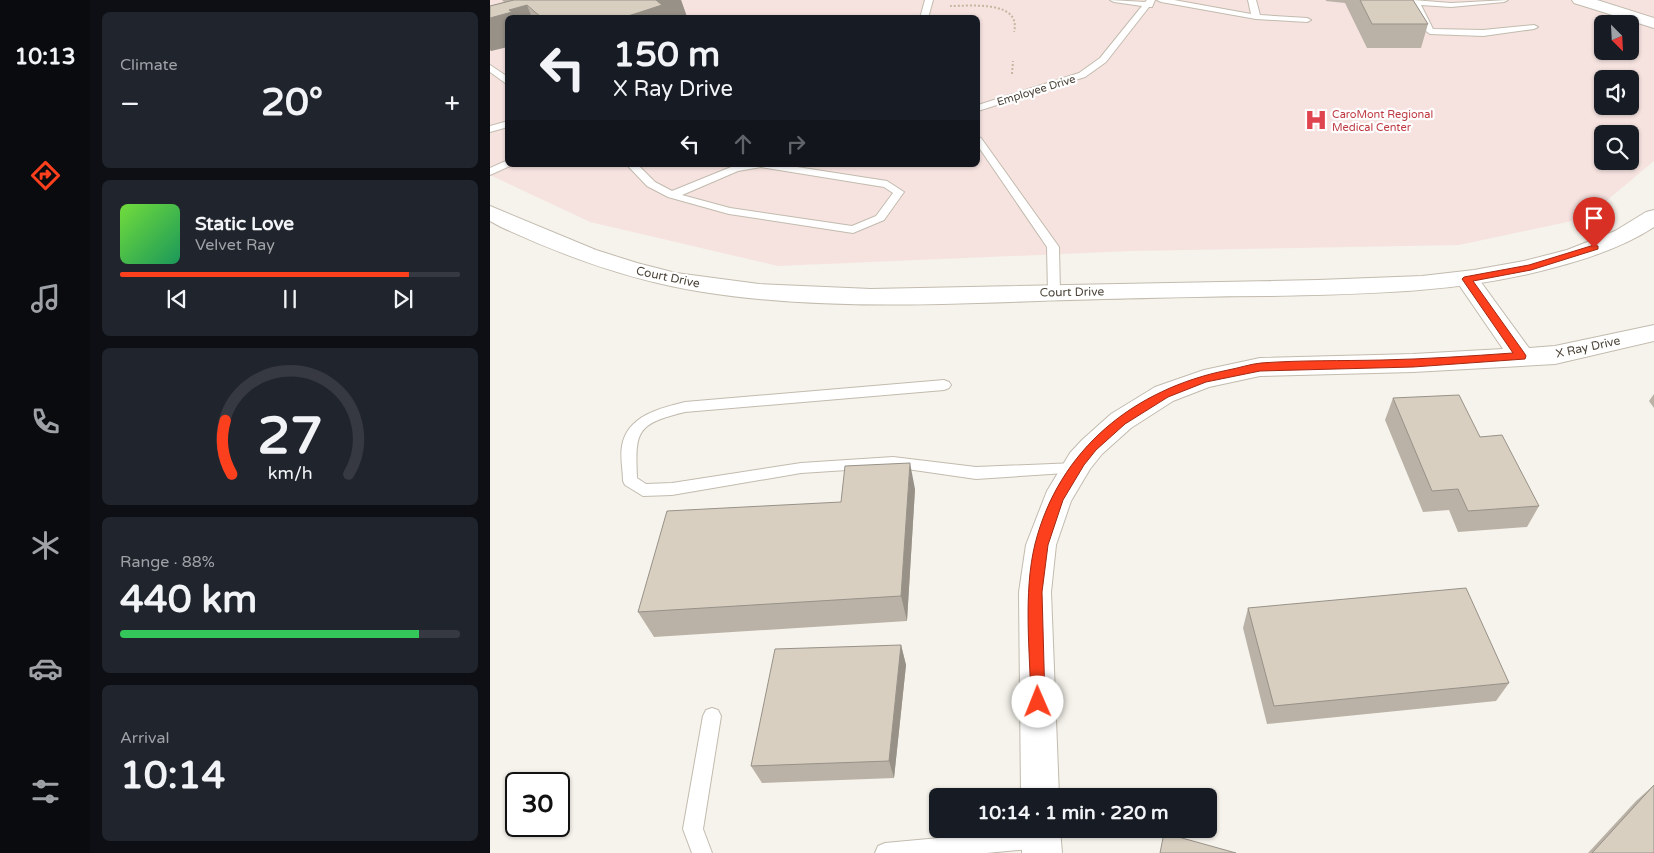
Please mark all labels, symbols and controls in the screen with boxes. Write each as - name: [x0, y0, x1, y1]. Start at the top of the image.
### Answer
- north arrow: [1594, 15, 1639, 60]
- map controls: [1594, 15, 1639, 170]
- text: 150 m: [613, 34, 720, 76]
- icon: left: [530, 35, 595, 100]
- text: 10:13: [15, 44, 75, 70]
- text: Climate: [120, 55, 178, 75]
- button: sound: [1594, 70, 1639, 115]
- street label: Employee Drive: [995, 72, 1077, 109]
- text: X Ray Drive: [613, 76, 733, 102]
- text: 20°: [261, 80, 323, 126]
- text: −: [120, 87, 140, 121]
- text: +: [444, 87, 460, 121]
- hospital icon: CaroMont Regional Medical Center: [1303, 107, 1329, 133]
- place label: CaroMont Regional Medical Center: [1332, 108, 1433, 134]
- button: search: [1594, 125, 1639, 170]
- icon: left: [676, 130, 704, 158]
- icon: ahead: [729, 130, 757, 158]
- icon: right: [782, 130, 810, 158]
- icon: directions: [28, 158, 63, 193]
- pin: [1573, 197, 1615, 248]
- icon: arrive: [1580, 204, 1608, 232]
- text: Static Love: [195, 213, 294, 235]
- text: Velvet Ray: [195, 235, 275, 255]
- street label: Court Drive: [635, 263, 701, 291]
- icon: music: [28, 281, 63, 316]
- street label: Court Drive: [1040, 284, 1105, 300]
- icon: previous: [163, 285, 191, 313]
- icon: pause: [276, 285, 304, 313]
- icon: next: [389, 285, 417, 313]
- street label: X Ray Drive: [1555, 333, 1622, 361]
- icon: phone: [28, 404, 63, 439]
- text: 27: [257, 405, 323, 468]
- text: km/h: [268, 463, 312, 484]
- icon: climate: [28, 528, 63, 563]
- text: Range · 88%: [120, 552, 215, 572]
- text: 440 km: [120, 577, 257, 623]
- icon: car: [28, 651, 63, 686]
- position arrow: [1011, 675, 1063, 727]
- text: Arrival: [120, 728, 169, 748]
- text: 10:14: [120, 753, 225, 799]
- speed limit sign: 30: [505, 772, 570, 837]
- icon: filters: [28, 774, 63, 809]
- text: 10:14 · 1 min · 220 m: [977, 802, 1169, 824]

